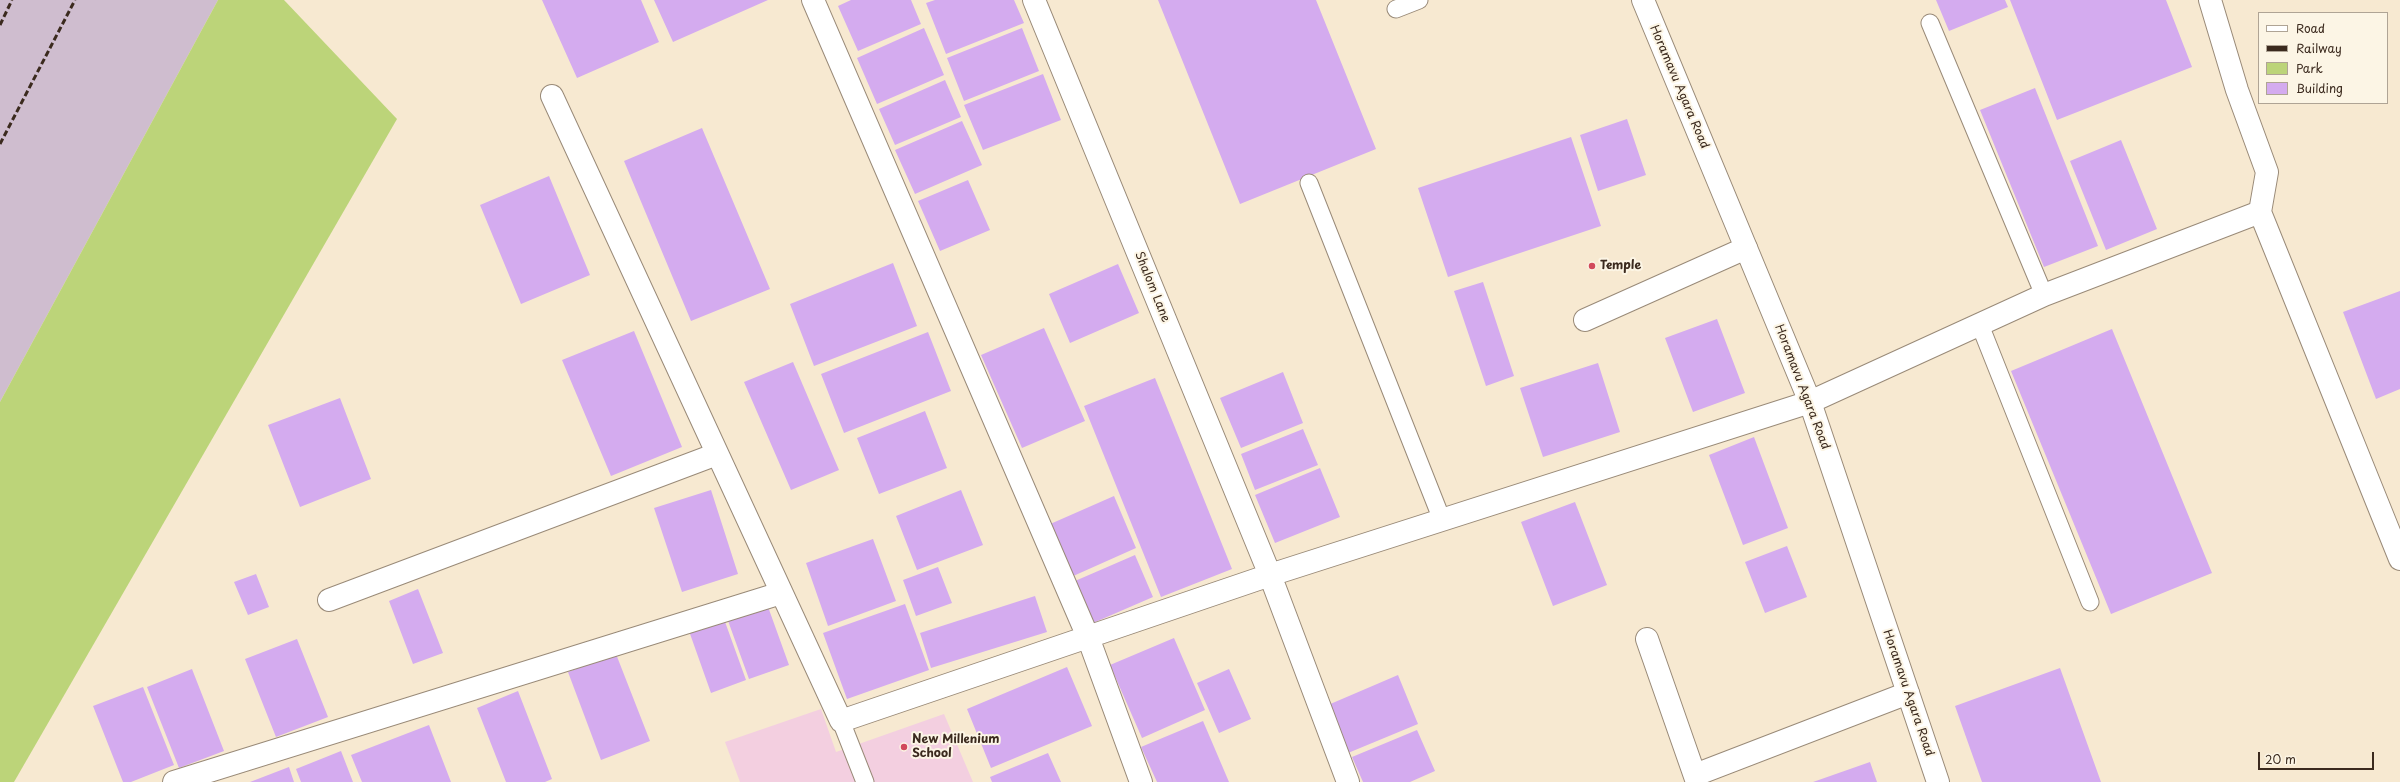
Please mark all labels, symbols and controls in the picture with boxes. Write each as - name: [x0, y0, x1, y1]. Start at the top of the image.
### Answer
- legend: [2258, 12, 2388, 104]
- text: Road: [2296, 19, 2325, 37]
- street label: Horamavu Agara Road: [1646, 23, 1712, 151]
- text: Railway: [2296, 39, 2342, 57]
- text: Park: [2296, 59, 2323, 77]
- text: Building: [2296, 79, 2343, 97]
- street label: Shalom Lane: [1131, 250, 1173, 324]
- place label: Temple: [1600, 259, 1641, 273]
- marker: Temple: [1587, 261, 1597, 271]
- street label: Horamavu Agara Road: [1771, 322, 1833, 452]
- street label: Horamavu Agara Road: [1880, 628, 1936, 758]
- place label: New Millenium School: [912, 733, 999, 761]
- marker: New Millenium School: [899, 742, 909, 752]
- scale bar: [2260, 744, 2376, 770]
- text: 20 m: [2265, 750, 2296, 768]

